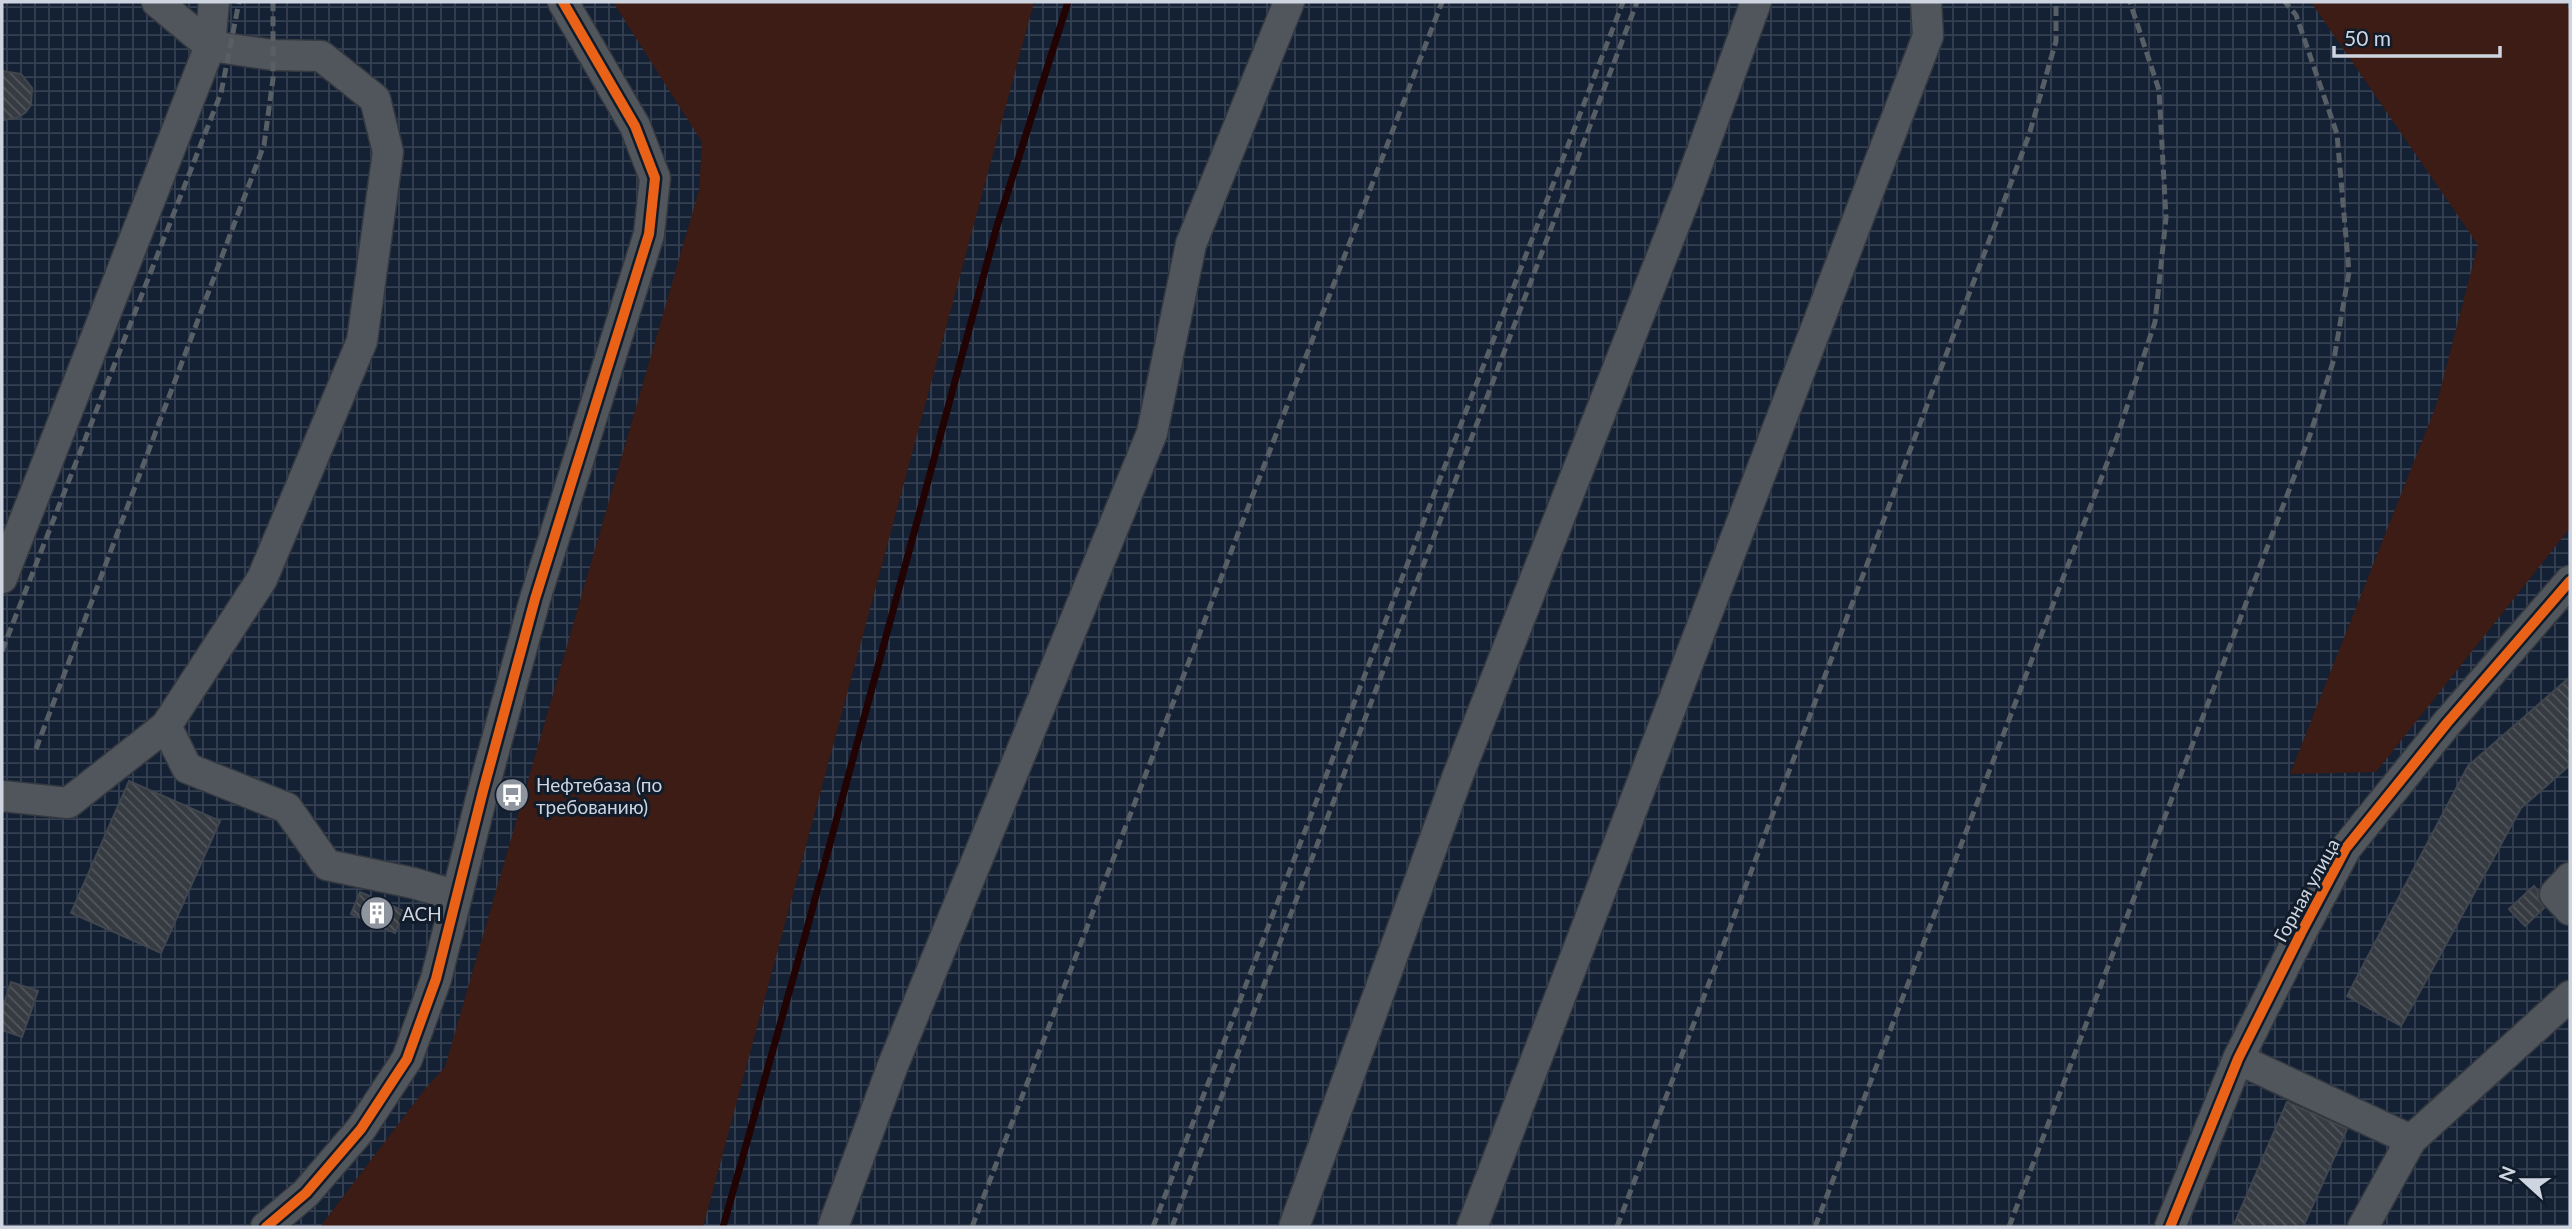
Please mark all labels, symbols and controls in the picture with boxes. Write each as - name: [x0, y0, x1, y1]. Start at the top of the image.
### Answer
- scale bar: [2334, 14, 2500, 58]
- text: 50 m: [2344, 25, 2391, 50]
- place label: Нефтебаза (по требованию): [536, 773, 662, 818]
- bus stop icon: Нефтебаза (по требованию): [493, 776, 531, 814]
- street label: Горная улица: [2268, 834, 2344, 946]
- building icon: АСН: [358, 894, 396, 932]
- place label: АСН: [402, 902, 442, 925]
- north arrow: [2488, 1145, 2558, 1215]
- text: N: [2493, 1163, 2520, 1185]

